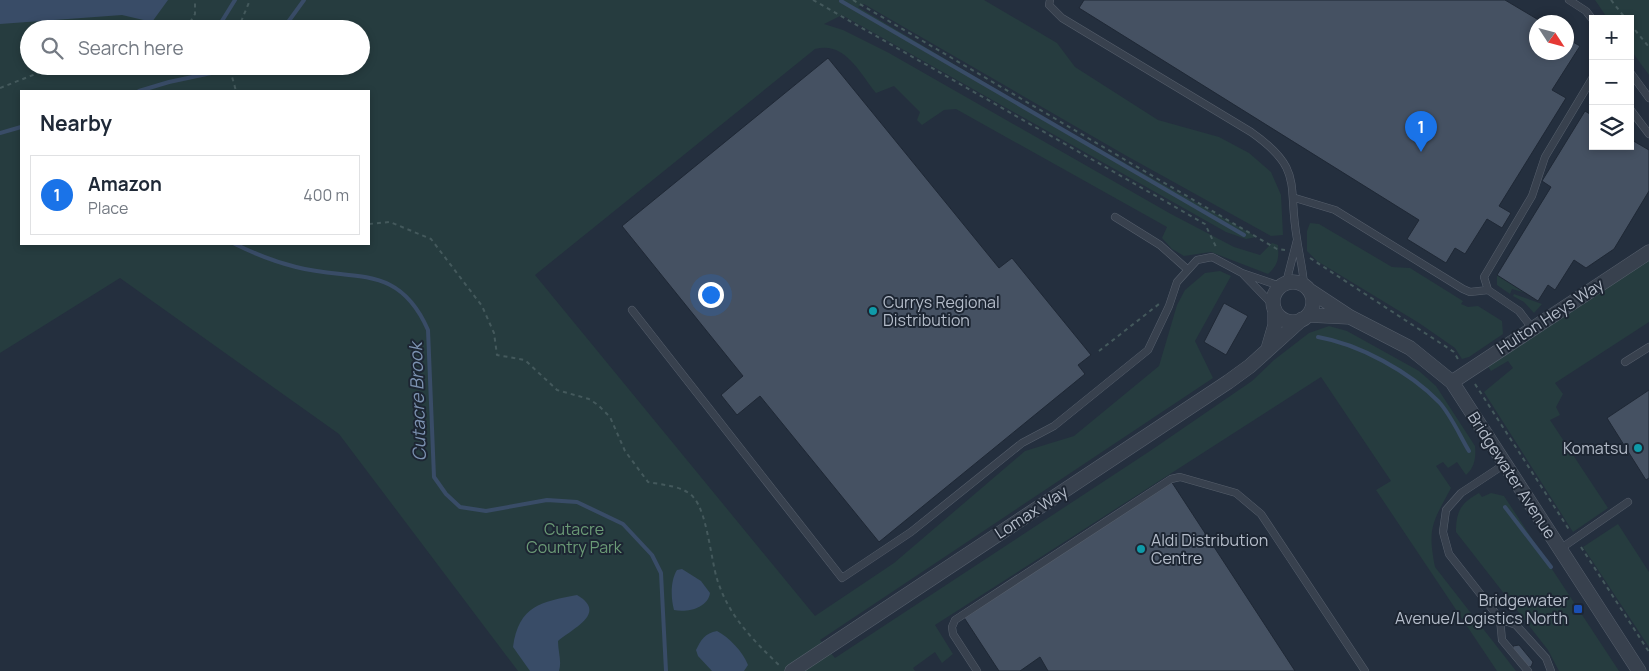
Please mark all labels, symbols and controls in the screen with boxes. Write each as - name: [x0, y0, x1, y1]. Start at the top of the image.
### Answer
- north arrow: [1529, 15, 1574, 60]
- map controls: [1589, 15, 1634, 150]
- button: +: [1589, 15, 1634, 60]
- search box: [20, 20, 370, 75]
- icon: search: [38, 34, 66, 62]
- text: Search here: [78, 35, 184, 61]
- button: −: [1589, 60, 1634, 105]
- button: layers: [1589, 105, 1634, 150]
- text: Nearby: [40, 109, 112, 137]
- pin: 1: [1405, 111, 1437, 152]
- text: Amazon: [88, 171, 162, 197]
- text: 1: [53, 184, 61, 206]
- text: 400 m: [303, 184, 349, 206]
- text: Place: [88, 197, 128, 219]
- street label: Hulton Heys Way: [1492, 273, 1608, 359]
- your location: [698, 282, 724, 308]
- place label: Currys Regional Distribution: [883, 291, 1000, 331]
- marker: Currys Regional Distribution: [867, 305, 879, 317]
- water label: Cutacre Brook: [403, 339, 431, 462]
- street label: Bridgewater Avenue: [1463, 407, 1561, 543]
- place label: Komatsu: [1563, 437, 1628, 459]
- marker: Komatsu: [1632, 442, 1644, 454]
- street label: Lomax Way: [990, 480, 1072, 544]
- park label: Cutacre Country Park: [526, 518, 623, 558]
- place label: Aldi Distribution Centre: [1151, 529, 1268, 569]
- marker: Aldi Distribution Centre: [1135, 543, 1147, 555]
- place label: Bridgewater Avenue/Logistics North: [1395, 589, 1568, 629]
- marker: Bridgewater Avenue/Logistics North: [1572, 603, 1584, 615]

